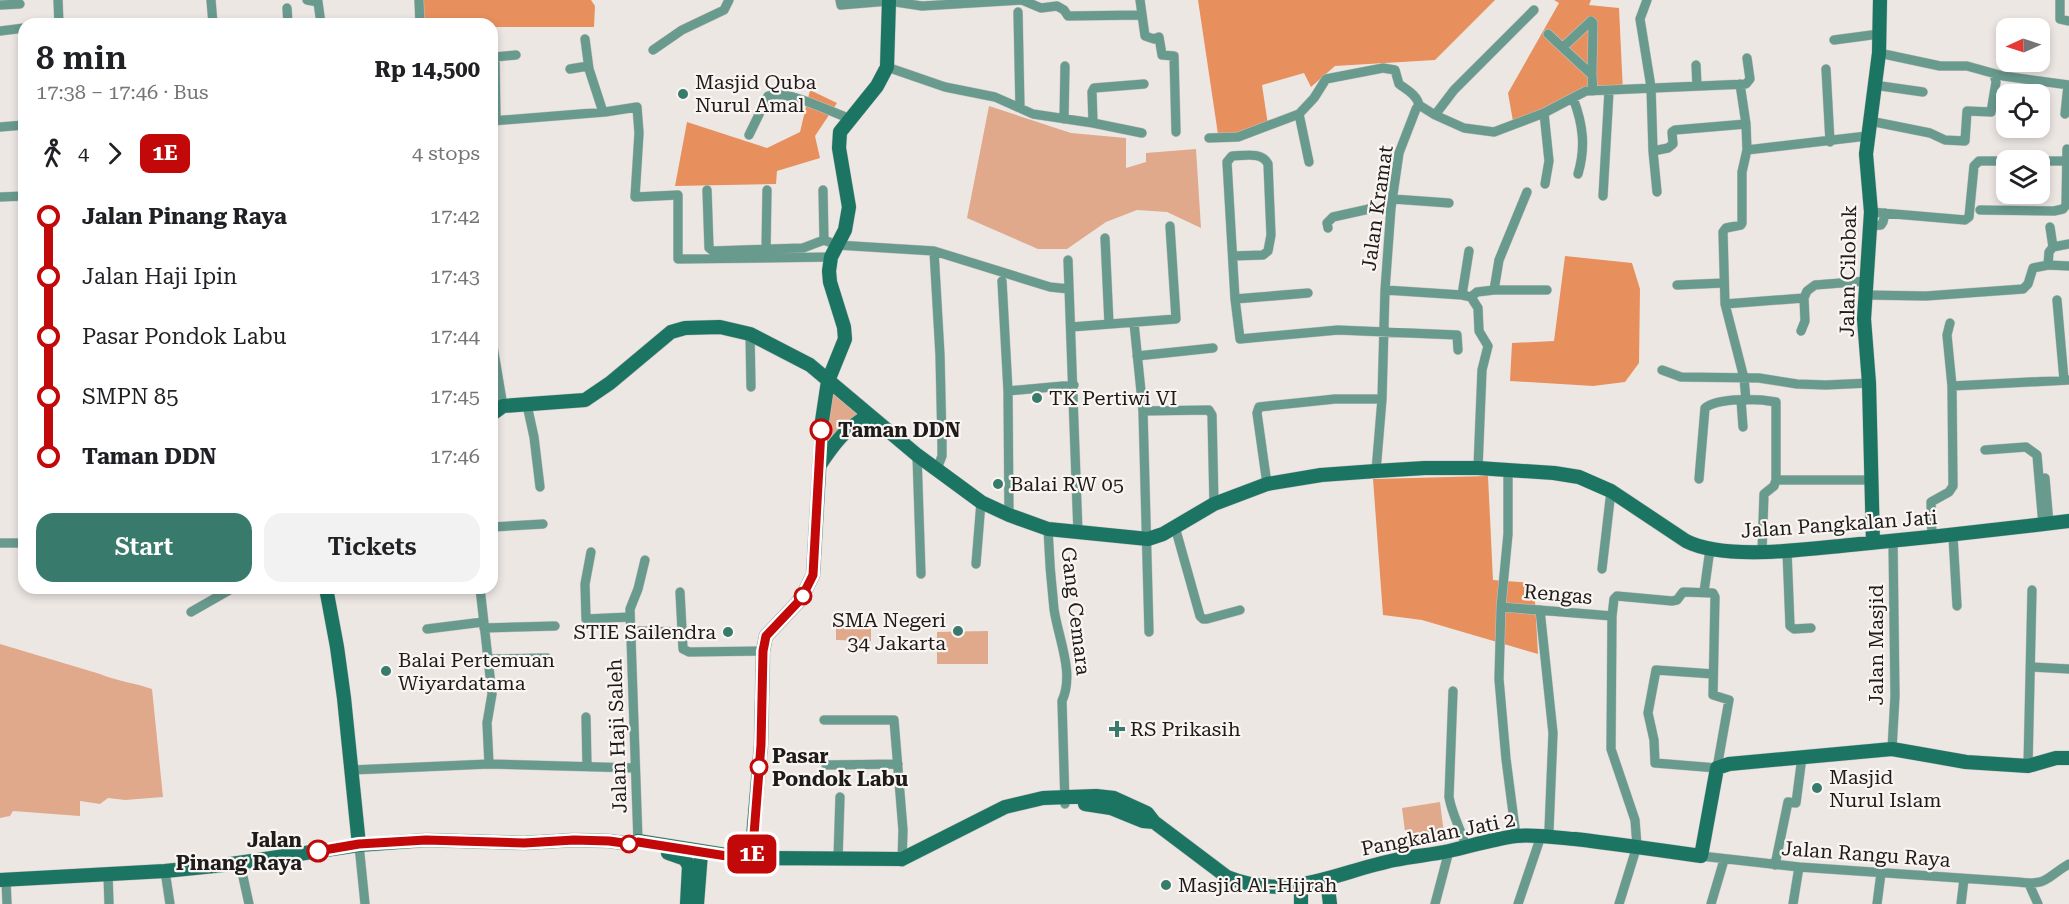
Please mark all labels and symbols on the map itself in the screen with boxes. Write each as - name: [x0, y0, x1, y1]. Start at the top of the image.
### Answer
- north arrow: [1996, 18, 2050, 72]
- place label: Masjid Quba Nurul Amal: [695, 70, 816, 117]
- marker: Masjid Quba Nurul Amal: [676, 87, 690, 101]
- street label: Jalan Kramat: [1356, 143, 1398, 272]
- street label: Jalan Cilobak: [1835, 204, 1861, 337]
- place label: TK Pertiwi VI: [1049, 386, 1177, 410]
- marker: TK Pertiwi VI: [1030, 391, 1044, 405]
- place label: Taman DDN: [838, 418, 960, 442]
- marker: Taman DDN: [810, 419, 832, 441]
- place label: Balai RW 05: [1010, 472, 1124, 496]
- marker: Balai RW 05: [991, 477, 1005, 491]
- street label: Jalan Pangkalan Jati: [1740, 505, 1938, 543]
- street label: Gang Cemara: [1056, 545, 1096, 677]
- street label: Rengas: [1523, 579, 1593, 609]
- street label: Jalan Masjid: [1864, 584, 1888, 705]
- unlabelled marker: [794, 587, 812, 605]
- place label: SMA Negeri 34 Jakarta: [832, 608, 946, 655]
- place label: STIE Sailendra: [574, 620, 716, 644]
- marker: SMA Negeri 34 Jakarta: [951, 624, 965, 638]
- marker: STIE Sailendra: [721, 625, 735, 639]
- place label: Balai Pertemuan Wiyardatama: [398, 648, 555, 695]
- street label: Jalan Haji Saleh: [602, 658, 632, 814]
- marker: Balai Pertemuan Wiyardatama: [379, 664, 393, 678]
- place label: RS Prikasih: [1130, 717, 1241, 741]
- marker: RS Prikasih: [1108, 720, 1126, 738]
- place label: Pasar Pondok Labu: [772, 744, 908, 791]
- marker: Pasar Pondok Labu: [750, 758, 768, 776]
- place label: Masjid Nurul Islam: [1829, 765, 1941, 812]
- marker: Masjid Nurul Islam: [1810, 781, 1824, 795]
- street label: Pangkalan Jati 2: [1359, 807, 1517, 861]
- place label: Jalan Pinang Raya: [176, 828, 303, 875]
- line badge: 1E: [725, 834, 779, 874]
- unlabelled marker: [620, 835, 638, 853]
- street label: Jalan Rangu Raya: [1781, 836, 1951, 872]
- marker: Jalan Pinang Raya: [307, 840, 329, 862]
- place label: Masjid Al-Hijrah: [1178, 873, 1338, 897]
- marker: Masjid Al-Hijrah: [1159, 878, 1173, 892]

